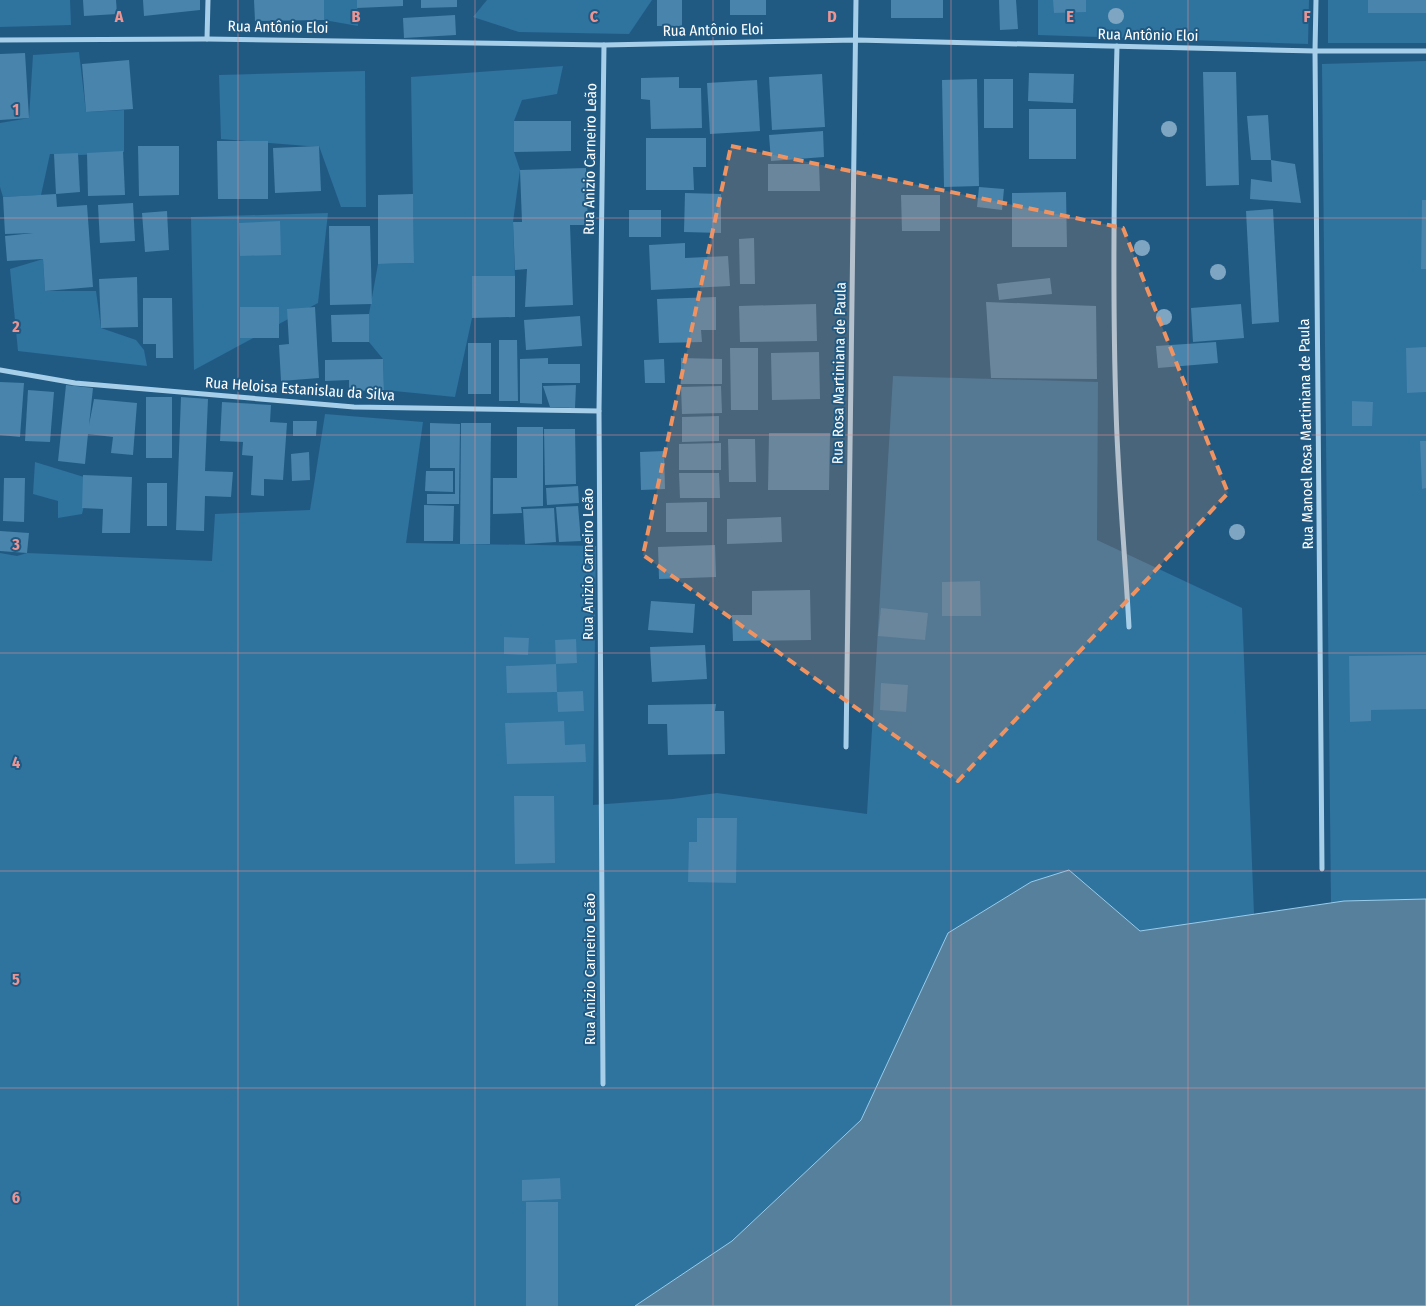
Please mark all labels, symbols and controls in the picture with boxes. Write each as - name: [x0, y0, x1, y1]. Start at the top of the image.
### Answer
- text: A: [114, 7, 124, 26]
- text: B: [352, 7, 361, 26]
- text: C: [590, 7, 599, 26]
- text: D: [827, 7, 837, 26]
- text: E: [1066, 7, 1074, 26]
- text: F: [1303, 7, 1311, 26]
- street label: Rua Antônio Eloi: [227, 17, 329, 37]
- street label: Rua Antônio Eloi: [662, 20, 764, 40]
- street label: Rua Antônio Eloi: [1097, 25, 1199, 45]
- street label: Rua Anizio Carneiro Leão: [580, 83, 600, 235]
- text: 1: [13, 100, 19, 119]
- street label: Rua Rosa Martiniana de Paula: [828, 282, 850, 464]
- text: 2: [11, 317, 20, 336]
- street label: Rua Manoel Rosa Martiniana de Paula: [1295, 318, 1317, 550]
- street label: Rua Heloisa Estanislau da Silva: [205, 373, 395, 405]
- street label: Rua Anizio Carneiro Leão: [579, 488, 597, 640]
- text: 3: [11, 535, 20, 554]
- text: 4: [12, 753, 20, 772]
- street label: Rua Anizio Carneiro Leão: [581, 893, 599, 1045]
- text: 5: [12, 970, 20, 989]
- text: 6: [12, 1188, 20, 1207]

